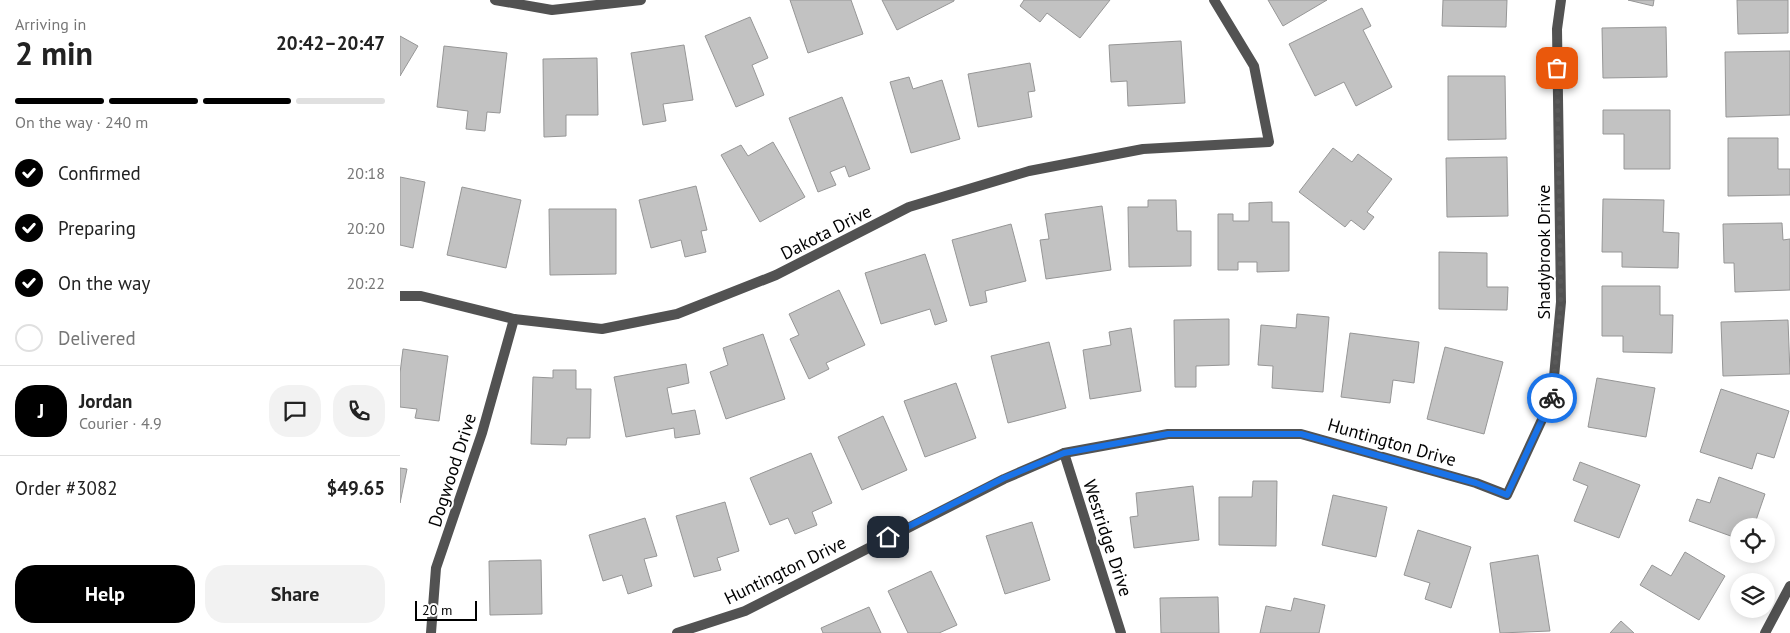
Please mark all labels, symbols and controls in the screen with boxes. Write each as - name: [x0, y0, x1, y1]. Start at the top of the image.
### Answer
- text: Arriving in: [15, 14, 86, 34]
- text: 20:42–20:47: [276, 31, 385, 55]
- text: 2 min: [15, 32, 93, 74]
- pin: [1536, 47, 1578, 89]
- icon: bag: [1543, 54, 1571, 82]
- text: On the way · 240 m: [15, 112, 148, 132]
- icon: check: [15, 159, 43, 187]
- text: Confirmed: [58, 161, 141, 185]
- text: 20:18: [347, 163, 385, 183]
- street label: Shadybrook Drive: [1532, 185, 1555, 319]
- street label: Dakota Drive: [777, 199, 875, 265]
- icon: check: [15, 214, 43, 242]
- text: Preparing: [58, 216, 136, 240]
- text: 20:20: [347, 218, 385, 238]
- icon: check: [15, 269, 43, 297]
- text: On the way: [58, 271, 150, 295]
- text: 20:22: [347, 273, 385, 293]
- text: Delivered: [58, 326, 136, 350]
- courier: [1527, 373, 1577, 423]
- icon: bike: [1538, 384, 1566, 412]
- button: chat: [269, 385, 321, 437]
- button: phone: [333, 385, 385, 437]
- text: Jordan: [79, 389, 132, 413]
- text: J: [38, 399, 44, 423]
- street label: Dogwood Drive: [423, 410, 481, 530]
- text: Courier · 4.9: [79, 413, 162, 433]
- street label: Huntington Drive: [1325, 413, 1459, 471]
- text: Order #3082: [15, 476, 118, 500]
- text: $49.65: [326, 476, 385, 500]
- street label: Westridge Drive: [1078, 477, 1138, 599]
- pin: [867, 516, 909, 558]
- map controls: [1730, 518, 1775, 618]
- button: locate: [1730, 518, 1775, 563]
- icon: home: [874, 523, 902, 551]
- street label: Huntington Drive: [720, 531, 850, 609]
- button: Help: [15, 565, 195, 623]
- button: Share: [205, 565, 385, 623]
- button: layers: [1730, 573, 1775, 618]
- scale bar: [415, 598, 478, 621]
- text: 20 m: [422, 601, 452, 619]

